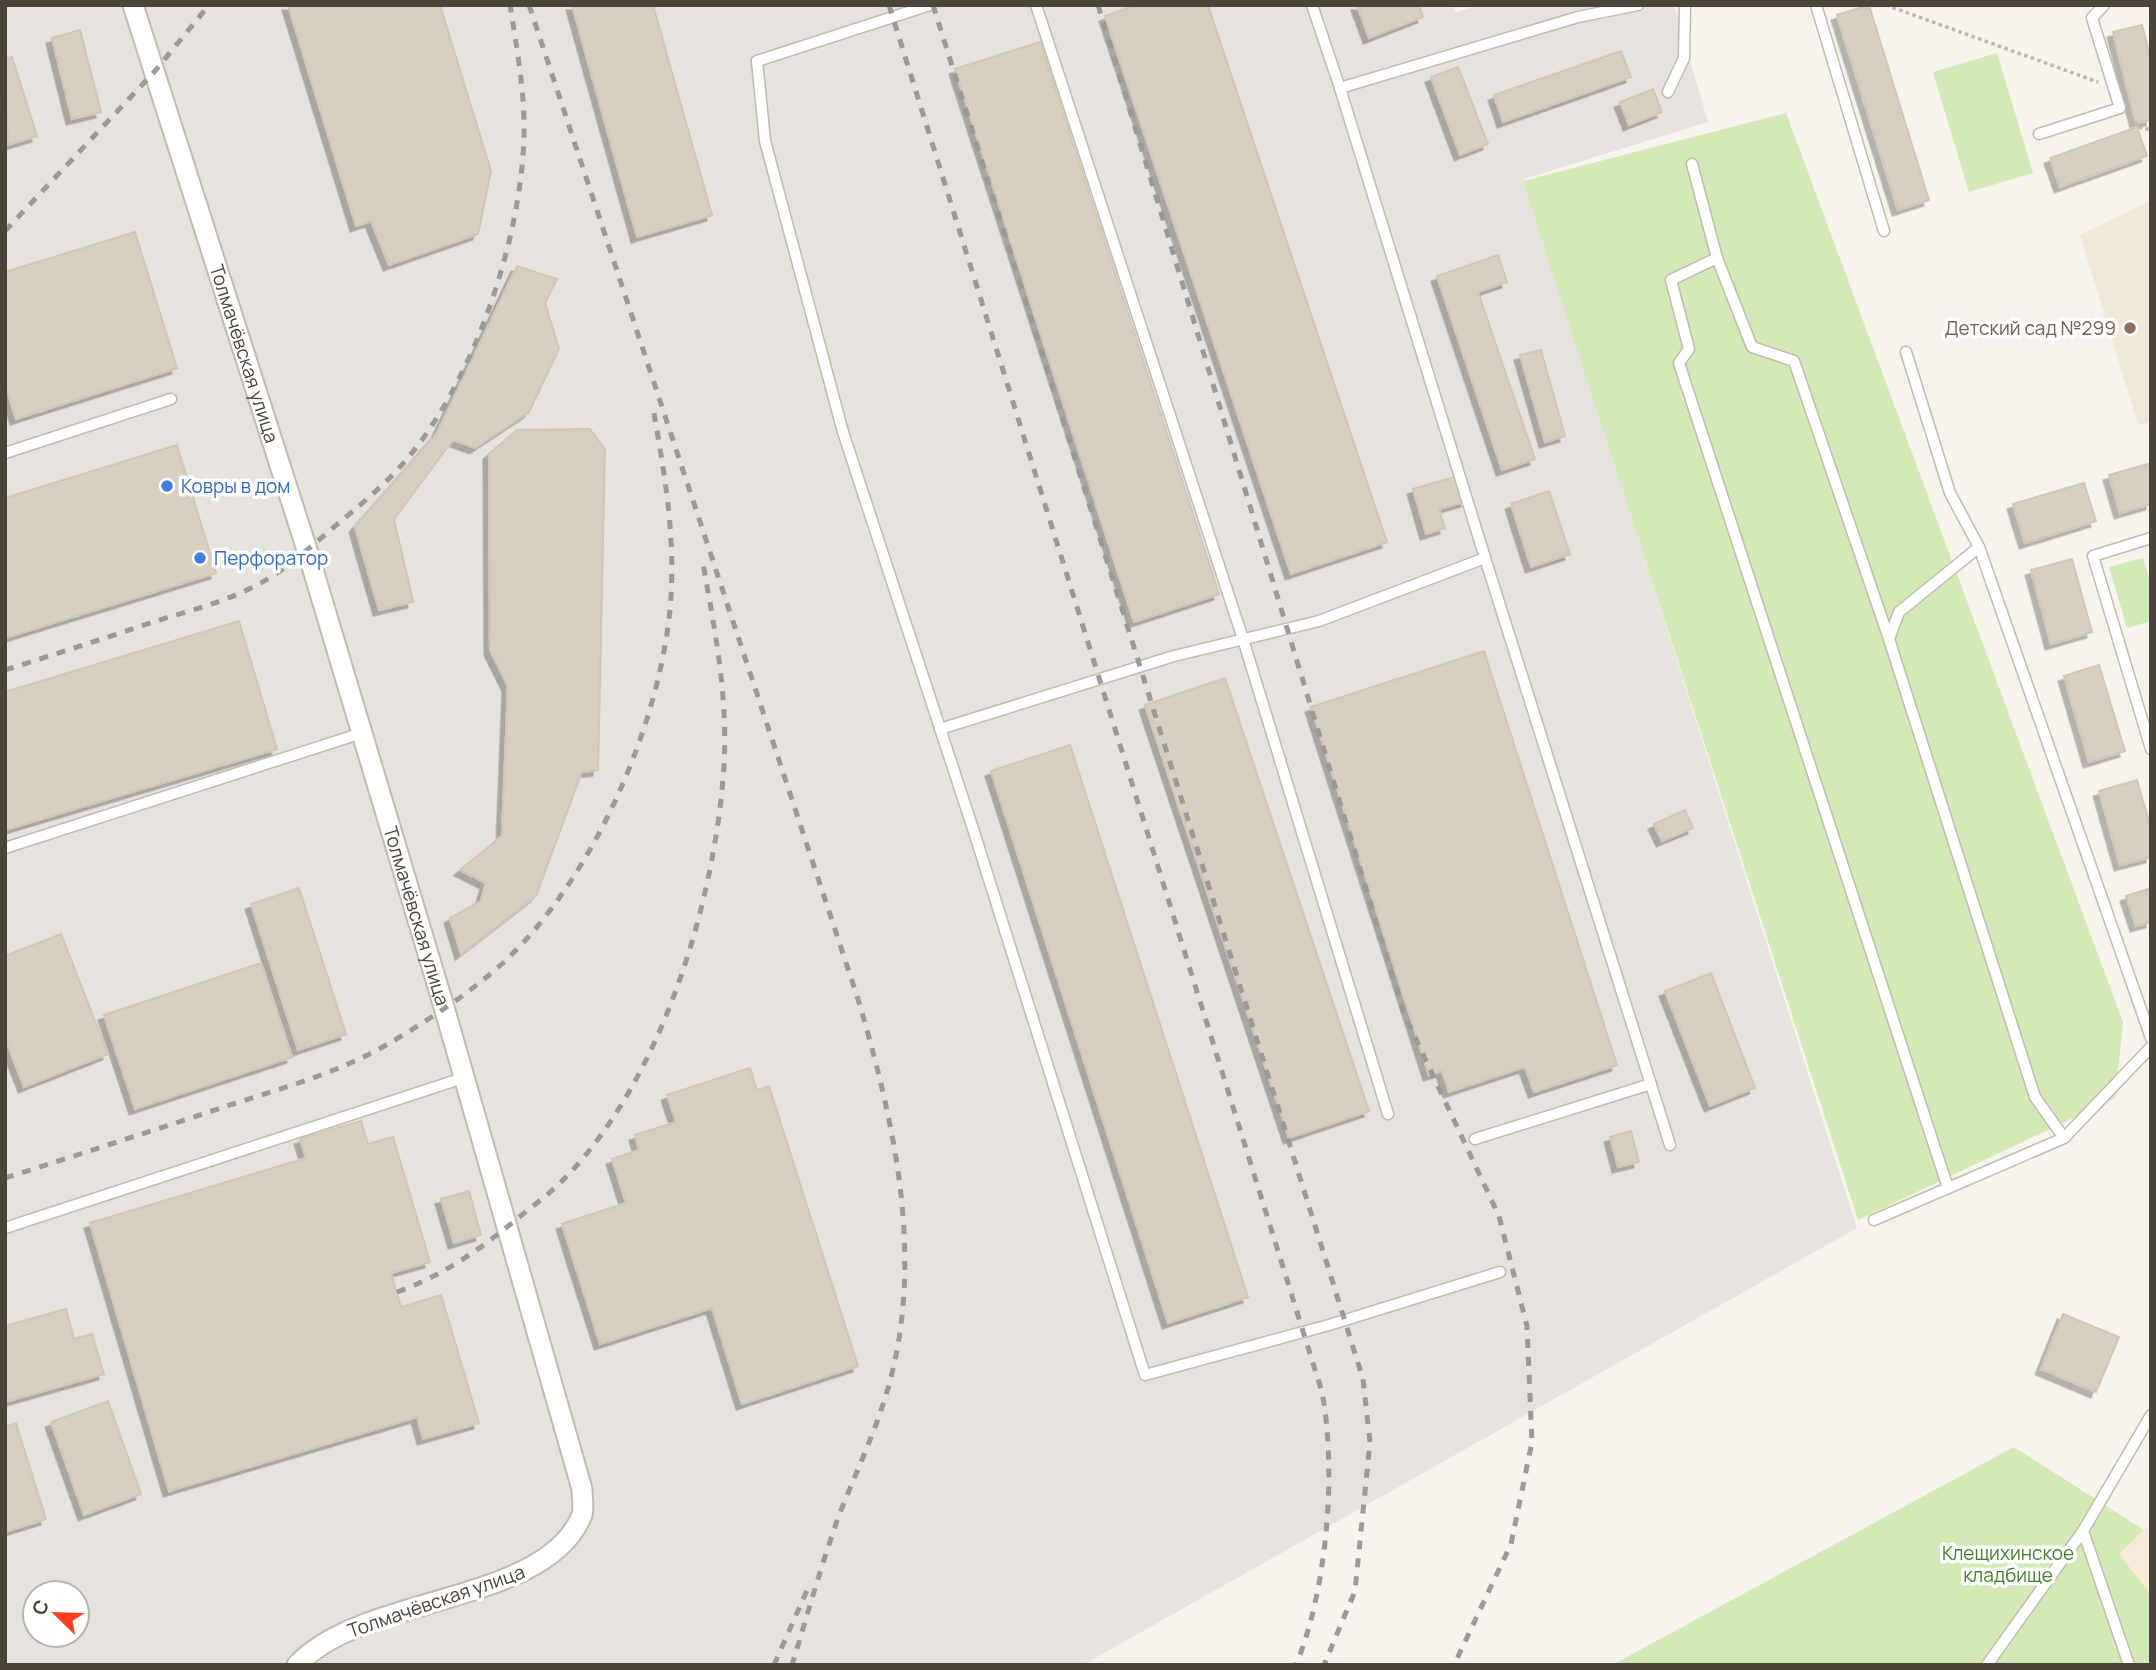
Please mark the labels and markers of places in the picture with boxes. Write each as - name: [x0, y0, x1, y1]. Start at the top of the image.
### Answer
- place label: Детский сад №299: [1945, 315, 2116, 341]
- marker: Детский сад №299: [2122, 320, 2138, 336]
- place label: Ковры в дом: [181, 473, 290, 499]
- marker: Ковры в дом: [159, 478, 175, 494]
- place label: Перфоратор: [214, 545, 328, 571]
- marker: Перфоратор: [192, 550, 208, 566]

